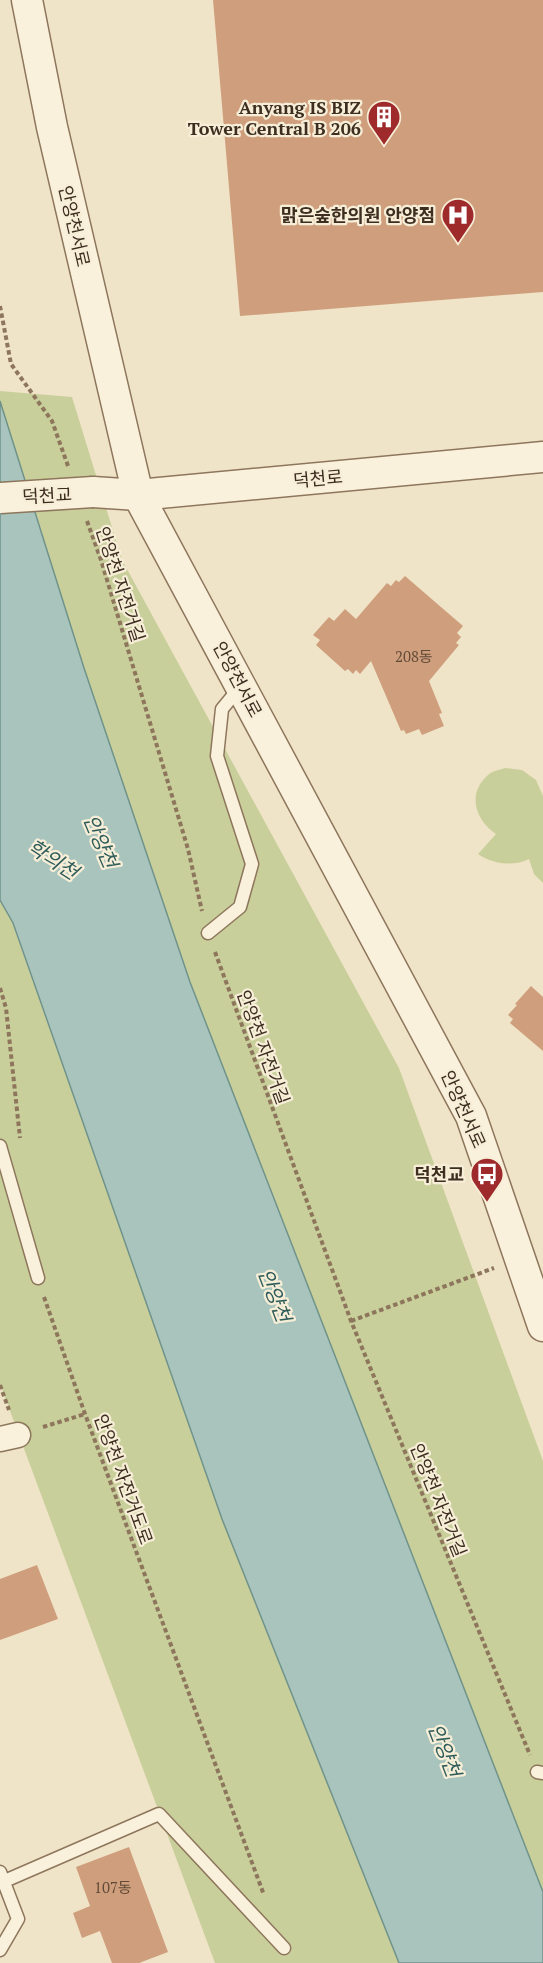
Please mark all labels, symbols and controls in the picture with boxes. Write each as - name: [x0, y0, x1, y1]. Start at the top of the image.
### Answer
- place label: Anyang IS BIZ Tower Central B 206: [188, 95, 361, 140]
- building icon: Anyang IS BIZ Tower Central B 206: [366, 99, 402, 146]
- street label: 안양천서로: [54, 183, 96, 269]
- hospital icon: 맑은숲한의원 안양점: [440, 197, 476, 244]
- place label: 맑은숲한의원 안양점: [281, 203, 435, 227]
- street label: 덕천로: [292, 464, 344, 492]
- street label: 덕천교: [22, 482, 72, 508]
- street label: 안양천 자전거길: [91, 523, 151, 645]
- street label: 안양천서로: [208, 637, 268, 721]
- house number: 208동: [395, 646, 433, 666]
- water label: 안양천: [78, 810, 125, 874]
- water label: 학의천: [22, 833, 86, 887]
- street label: 안양천 자전거길: [232, 986, 296, 1108]
- street label: 안양천서로: [436, 1066, 492, 1152]
- bus stop icon: 덕천교: [469, 1156, 505, 1203]
- place label: 덕천교: [414, 1162, 464, 1186]
- water label: 안양천: [253, 1264, 298, 1328]
- street label: 안양천 자전거도로: [89, 1411, 159, 1547]
- street label: 안양천 자전거길: [405, 1440, 473, 1560]
- water label: 안양천: [423, 1719, 468, 1783]
- house number: 107동: [94, 1877, 132, 1897]

